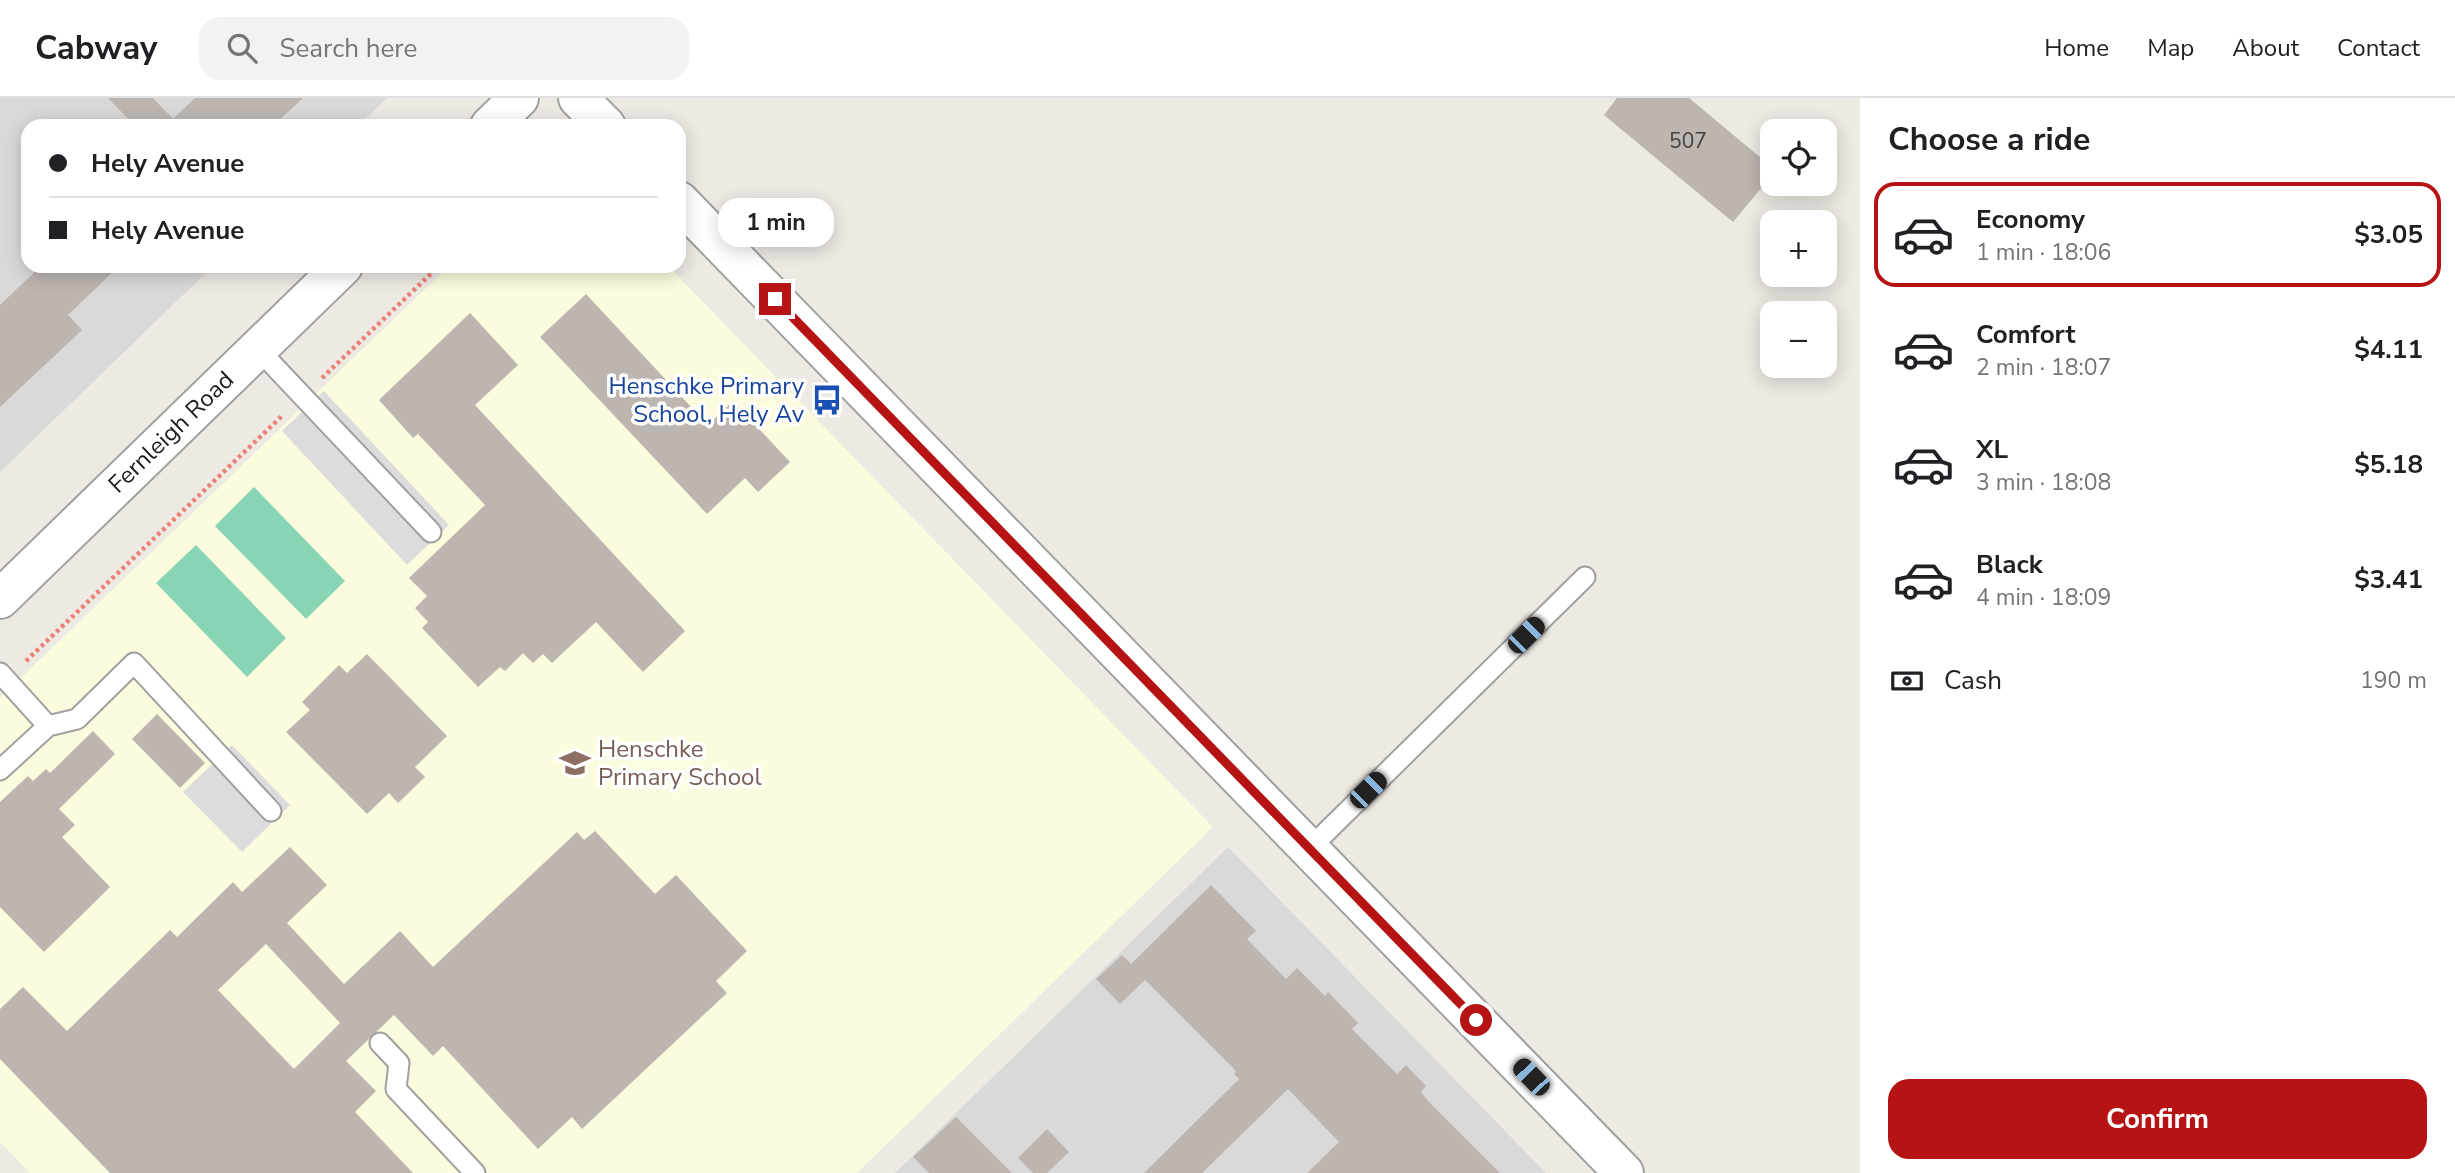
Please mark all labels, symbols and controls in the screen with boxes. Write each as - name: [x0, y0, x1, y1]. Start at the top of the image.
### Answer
- search box: [199, 17, 689, 80]
- text: Cabway: [35, 26, 157, 71]
- icon: search: [223, 29, 261, 67]
- text: Search here: [279, 31, 417, 66]
- text: Home: [2044, 32, 2109, 64]
- text: Map: [2147, 32, 2194, 64]
- text: About: [2232, 32, 2299, 64]
- text: Contact: [2337, 32, 2420, 64]
- text: Choose a ride: [1888, 118, 2090, 161]
- map controls: [1760, 119, 1837, 378]
- button: locate: [1760, 119, 1837, 196]
- house number: 507: [1669, 127, 1707, 155]
- text: Hely Avenue: [91, 146, 244, 181]
- callout: 1 min: [717, 198, 833, 246]
- text: Economy: [1976, 202, 2085, 237]
- icon: car: [1892, 203, 1955, 266]
- text: 1 min: [746, 207, 806, 238]
- button: +: [1760, 210, 1837, 287]
- text: Hely Avenue: [91, 213, 244, 248]
- text: $3.05: [2354, 217, 2423, 252]
- text: 1 min · 18:06: [1976, 237, 2111, 268]
- route end: [759, 283, 791, 315]
- button: −: [1760, 301, 1837, 378]
- text: Comfort: [1976, 317, 2076, 352]
- icon: car: [1892, 318, 1955, 381]
- text: $4.11: [2354, 332, 2423, 367]
- text: 2 min · 18:07: [1976, 352, 2111, 383]
- street label: Fernleigh Road: [101, 364, 241, 500]
- place label: Henschke Primary School, Hely Av: [608, 370, 805, 430]
- bus stop icon: Henschke Primary School, Hely Av: [810, 383, 844, 417]
- text: XL: [1976, 432, 2008, 467]
- icon: car: [1892, 433, 1955, 496]
- text: $5.18: [2354, 447, 2423, 482]
- text: 3 min · 18:08: [1976, 467, 2111, 498]
- text: Black: [1976, 547, 2043, 582]
- icon: car: [1892, 548, 1955, 611]
- text: $3.41: [2354, 562, 2423, 597]
- text: 4 min · 18:09: [1976, 582, 2111, 613]
- car: [1504, 613, 1549, 657]
- icon: cash: [1888, 662, 1926, 700]
- text: Cash: [1944, 663, 2002, 698]
- text: 190 m: [2360, 665, 2427, 696]
- place label: Henschke Primary School: [598, 733, 762, 793]
- school or university icon: Henschke Primary School: [558, 746, 592, 780]
- car: [1346, 768, 1391, 812]
- route start: [1460, 1004, 1492, 1036]
- car: [1509, 1055, 1554, 1099]
- button: Confirm: [1888, 1079, 2427, 1159]

